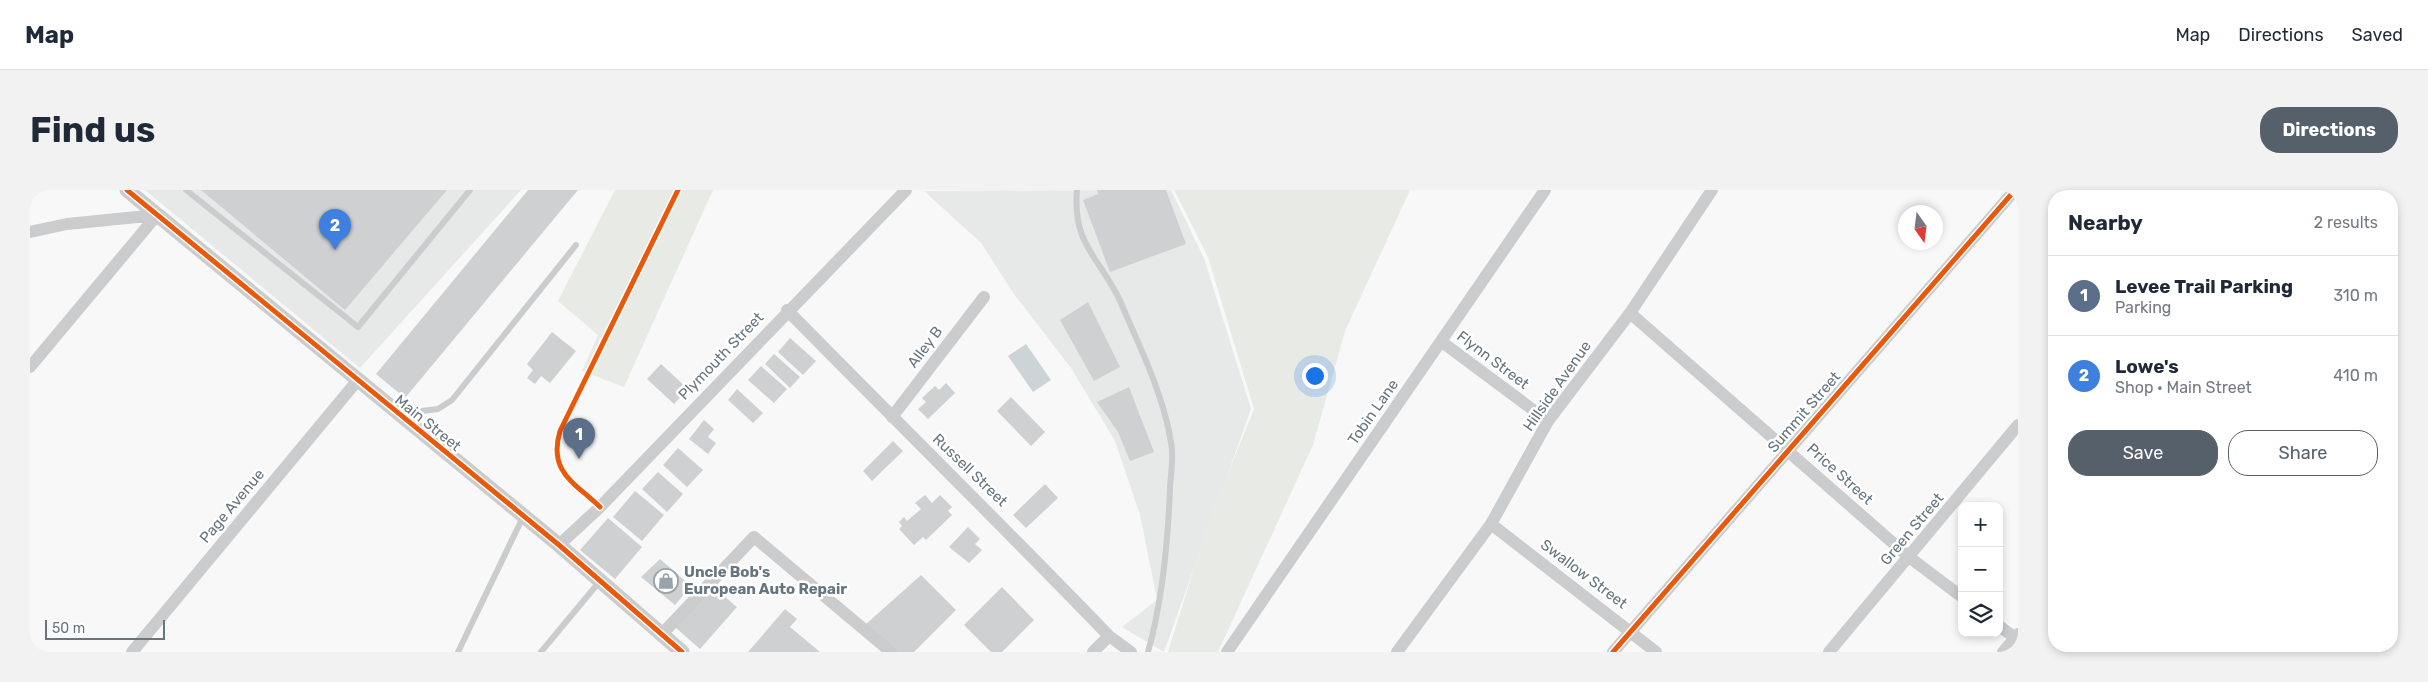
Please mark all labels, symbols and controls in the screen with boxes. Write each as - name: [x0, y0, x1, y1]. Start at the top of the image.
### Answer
- text: Map: [25, 21, 74, 49]
- text: Map: [2175, 24, 2210, 46]
- text: Directions: [2238, 24, 2324, 46]
- text: Saved: [2352, 24, 2403, 46]
- button: Directions: [2260, 107, 2398, 153]
- text: Find us: [30, 109, 155, 151]
- north arrow: [1898, 205, 1943, 250]
- pin: 2: [319, 209, 351, 250]
- text: Nearby: [2068, 210, 2143, 235]
- text: 2 results: [2314, 213, 2378, 232]
- text: Levee Trail Parking: [2115, 275, 2293, 298]
- text: 1: [2080, 286, 2088, 305]
- text: 310 m: [2334, 286, 2378, 305]
- text: Parking: [2115, 298, 2171, 317]
- street label: Plymouth Street: [675, 308, 767, 403]
- street label: Alley B: [904, 323, 946, 371]
- street label: Flynn Street: [1453, 327, 1533, 393]
- street label: Hillside Avenue: [1519, 337, 1595, 435]
- text: Lowe's: [2115, 355, 2179, 378]
- your location: [1302, 363, 1328, 389]
- text: 2: [2079, 366, 2089, 385]
- text: 410 m: [2333, 366, 2378, 385]
- street label: Summit Street: [1764, 368, 1844, 456]
- street label: Tobin Lane: [1344, 376, 1402, 448]
- text: Shop · Main Street: [2115, 378, 2252, 397]
- street label: Main Street: [391, 391, 465, 455]
- pin: 1: [563, 418, 595, 459]
- street label: Russell Street: [929, 430, 1011, 510]
- button: Save: [2068, 430, 2218, 476]
- button: Share: [2228, 430, 2378, 476]
- street label: Price Street: [1803, 440, 1877, 508]
- street label: Page Avenue: [196, 465, 268, 547]
- street label: Green Street: [1877, 489, 1947, 569]
- map controls: [1958, 502, 2003, 637]
- button: +: [1958, 502, 2003, 547]
- street label: Swallow Street: [1537, 536, 1631, 613]
- button: −: [1958, 547, 2003, 592]
- place label: Uncle Bob's European Auto Repair: [684, 563, 847, 598]
- shop icon: Uncle Bob's European Auto Repair: [653, 568, 679, 594]
- button: layers: [1958, 592, 2003, 637]
- scale bar: [45, 617, 165, 640]
- text: 50 m: [52, 620, 85, 637]

